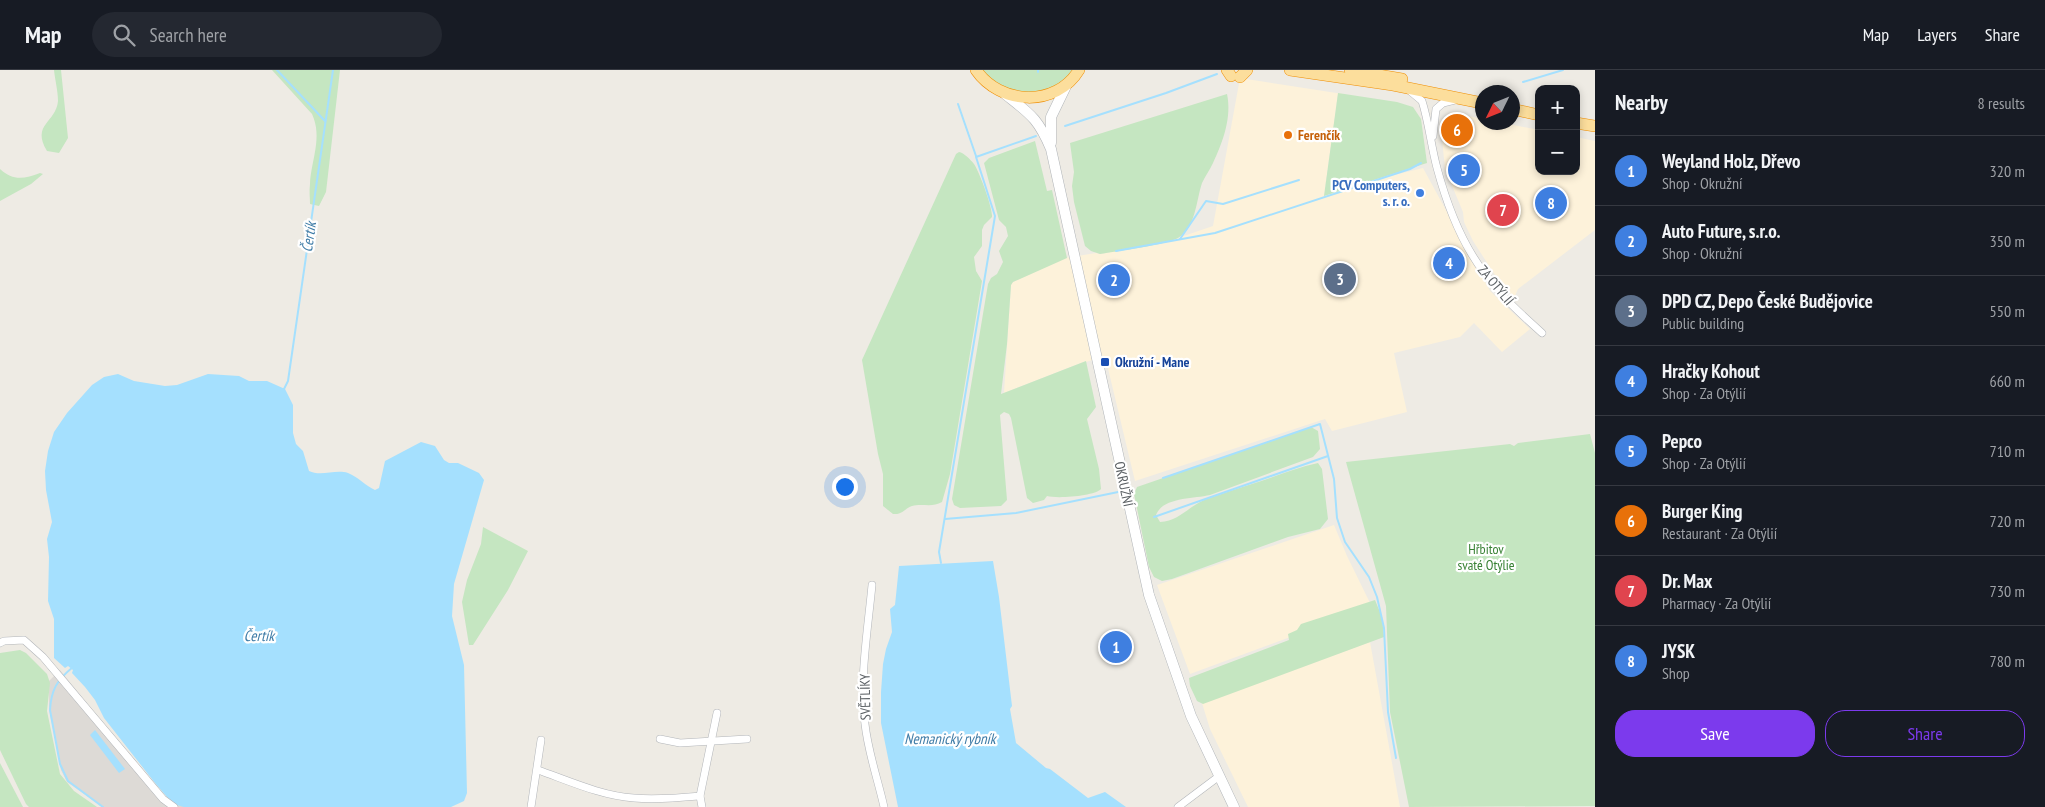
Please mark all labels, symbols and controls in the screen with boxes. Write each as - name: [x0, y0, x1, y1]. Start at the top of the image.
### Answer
- search box: [92, 12, 442, 57]
- text: Map: [25, 19, 62, 50]
- icon: search: [110, 21, 138, 49]
- text: Search here: [150, 23, 227, 47]
- text: Map: [1863, 23, 1889, 46]
- text: Layers: [1917, 23, 1957, 46]
- text: Share: [1985, 23, 2020, 46]
- north arrow: [1475, 85, 1520, 130]
- map controls: [1535, 85, 1580, 175]
- button: +: [1535, 85, 1580, 130]
- text: Nearby: [1615, 89, 1668, 116]
- text: 8 results: [1978, 93, 2025, 113]
- pin: 6: [1441, 111, 1473, 149]
- place label: Ferenčík: [1298, 126, 1340, 144]
- marker: Ferenčík: [1282, 129, 1294, 141]
- button: −: [1535, 130, 1580, 175]
- text: Weyland Holz, Dřevo: [1662, 149, 1801, 173]
- pin: 5: [1448, 151, 1480, 189]
- text: 1: [1627, 161, 1635, 181]
- text: 320 m: [1990, 161, 2025, 181]
- text: Shop · Okružní: [1662, 173, 1743, 193]
- place label: PCV Computers, s. r. o.: [1332, 176, 1410, 210]
- pin: 8: [1535, 184, 1567, 222]
- marker: PCV Computers, s. r. o.: [1414, 187, 1426, 199]
- pin: 7: [1487, 191, 1519, 229]
- water label: Čertík: [297, 218, 320, 253]
- text: Auto Future, s.r.o.: [1662, 219, 1780, 243]
- text: 2: [1627, 231, 1635, 251]
- text: 350 m: [1990, 231, 2025, 251]
- text: Shop · Okružní: [1662, 243, 1743, 263]
- pin: 4: [1433, 244, 1465, 282]
- pin: 3: [1324, 260, 1356, 298]
- pin: 2: [1098, 261, 1130, 299]
- street label: ZA OTÝLIÍ: [1474, 261, 1518, 309]
- text: DPD CZ, Depo České Budějovice: [1662, 289, 1873, 313]
- text: 3: [1627, 301, 1635, 321]
- text: 550 m: [1990, 301, 2025, 321]
- text: Public building: [1662, 313, 1744, 333]
- place label: Okružní - Mane: [1115, 353, 1189, 371]
- marker: Okružní - Mane: [1099, 356, 1111, 368]
- text: Hračky Kohout: [1662, 359, 1760, 383]
- text: 4: [1627, 371, 1635, 391]
- text: 660 m: [1990, 371, 2025, 391]
- text: Shop · Za Otýlií: [1662, 383, 1746, 403]
- text: Pepco: [1662, 429, 1702, 453]
- text: 5: [1627, 441, 1635, 461]
- text: 710 m: [1990, 441, 2025, 461]
- text: Shop · Za Otýlií: [1662, 453, 1746, 473]
- street label: OKRUŽNÍ: [1110, 460, 1138, 509]
- your location: [832, 474, 858, 500]
- text: Burger King: [1662, 499, 1742, 523]
- text: 6: [1627, 511, 1635, 531]
- text: 720 m: [1990, 511, 2025, 531]
- text: Restaurant · Za Otýlií: [1662, 523, 1777, 543]
- park label: Hřbitov svaté Otýlie: [1457, 540, 1515, 574]
- text: Dr. Max: [1662, 569, 1712, 593]
- text: 7: [1627, 581, 1635, 601]
- text: 730 m: [1990, 581, 2025, 601]
- text: Pharmacy · Za Otýlií: [1662, 593, 1771, 613]
- water label: Čertík: [244, 626, 276, 645]
- pin: 1: [1100, 628, 1132, 666]
- text: JYSK: [1662, 639, 1695, 663]
- text: 8: [1627, 651, 1635, 671]
- text: 780 m: [1990, 651, 2025, 671]
- text: Shop: [1662, 663, 1690, 683]
- street label: SVĚTLÍKY: [856, 673, 874, 721]
- button: Save: [1615, 710, 1815, 757]
- button: Share: [1825, 710, 2025, 757]
- water label: Nemanický rybník: [904, 729, 998, 748]

